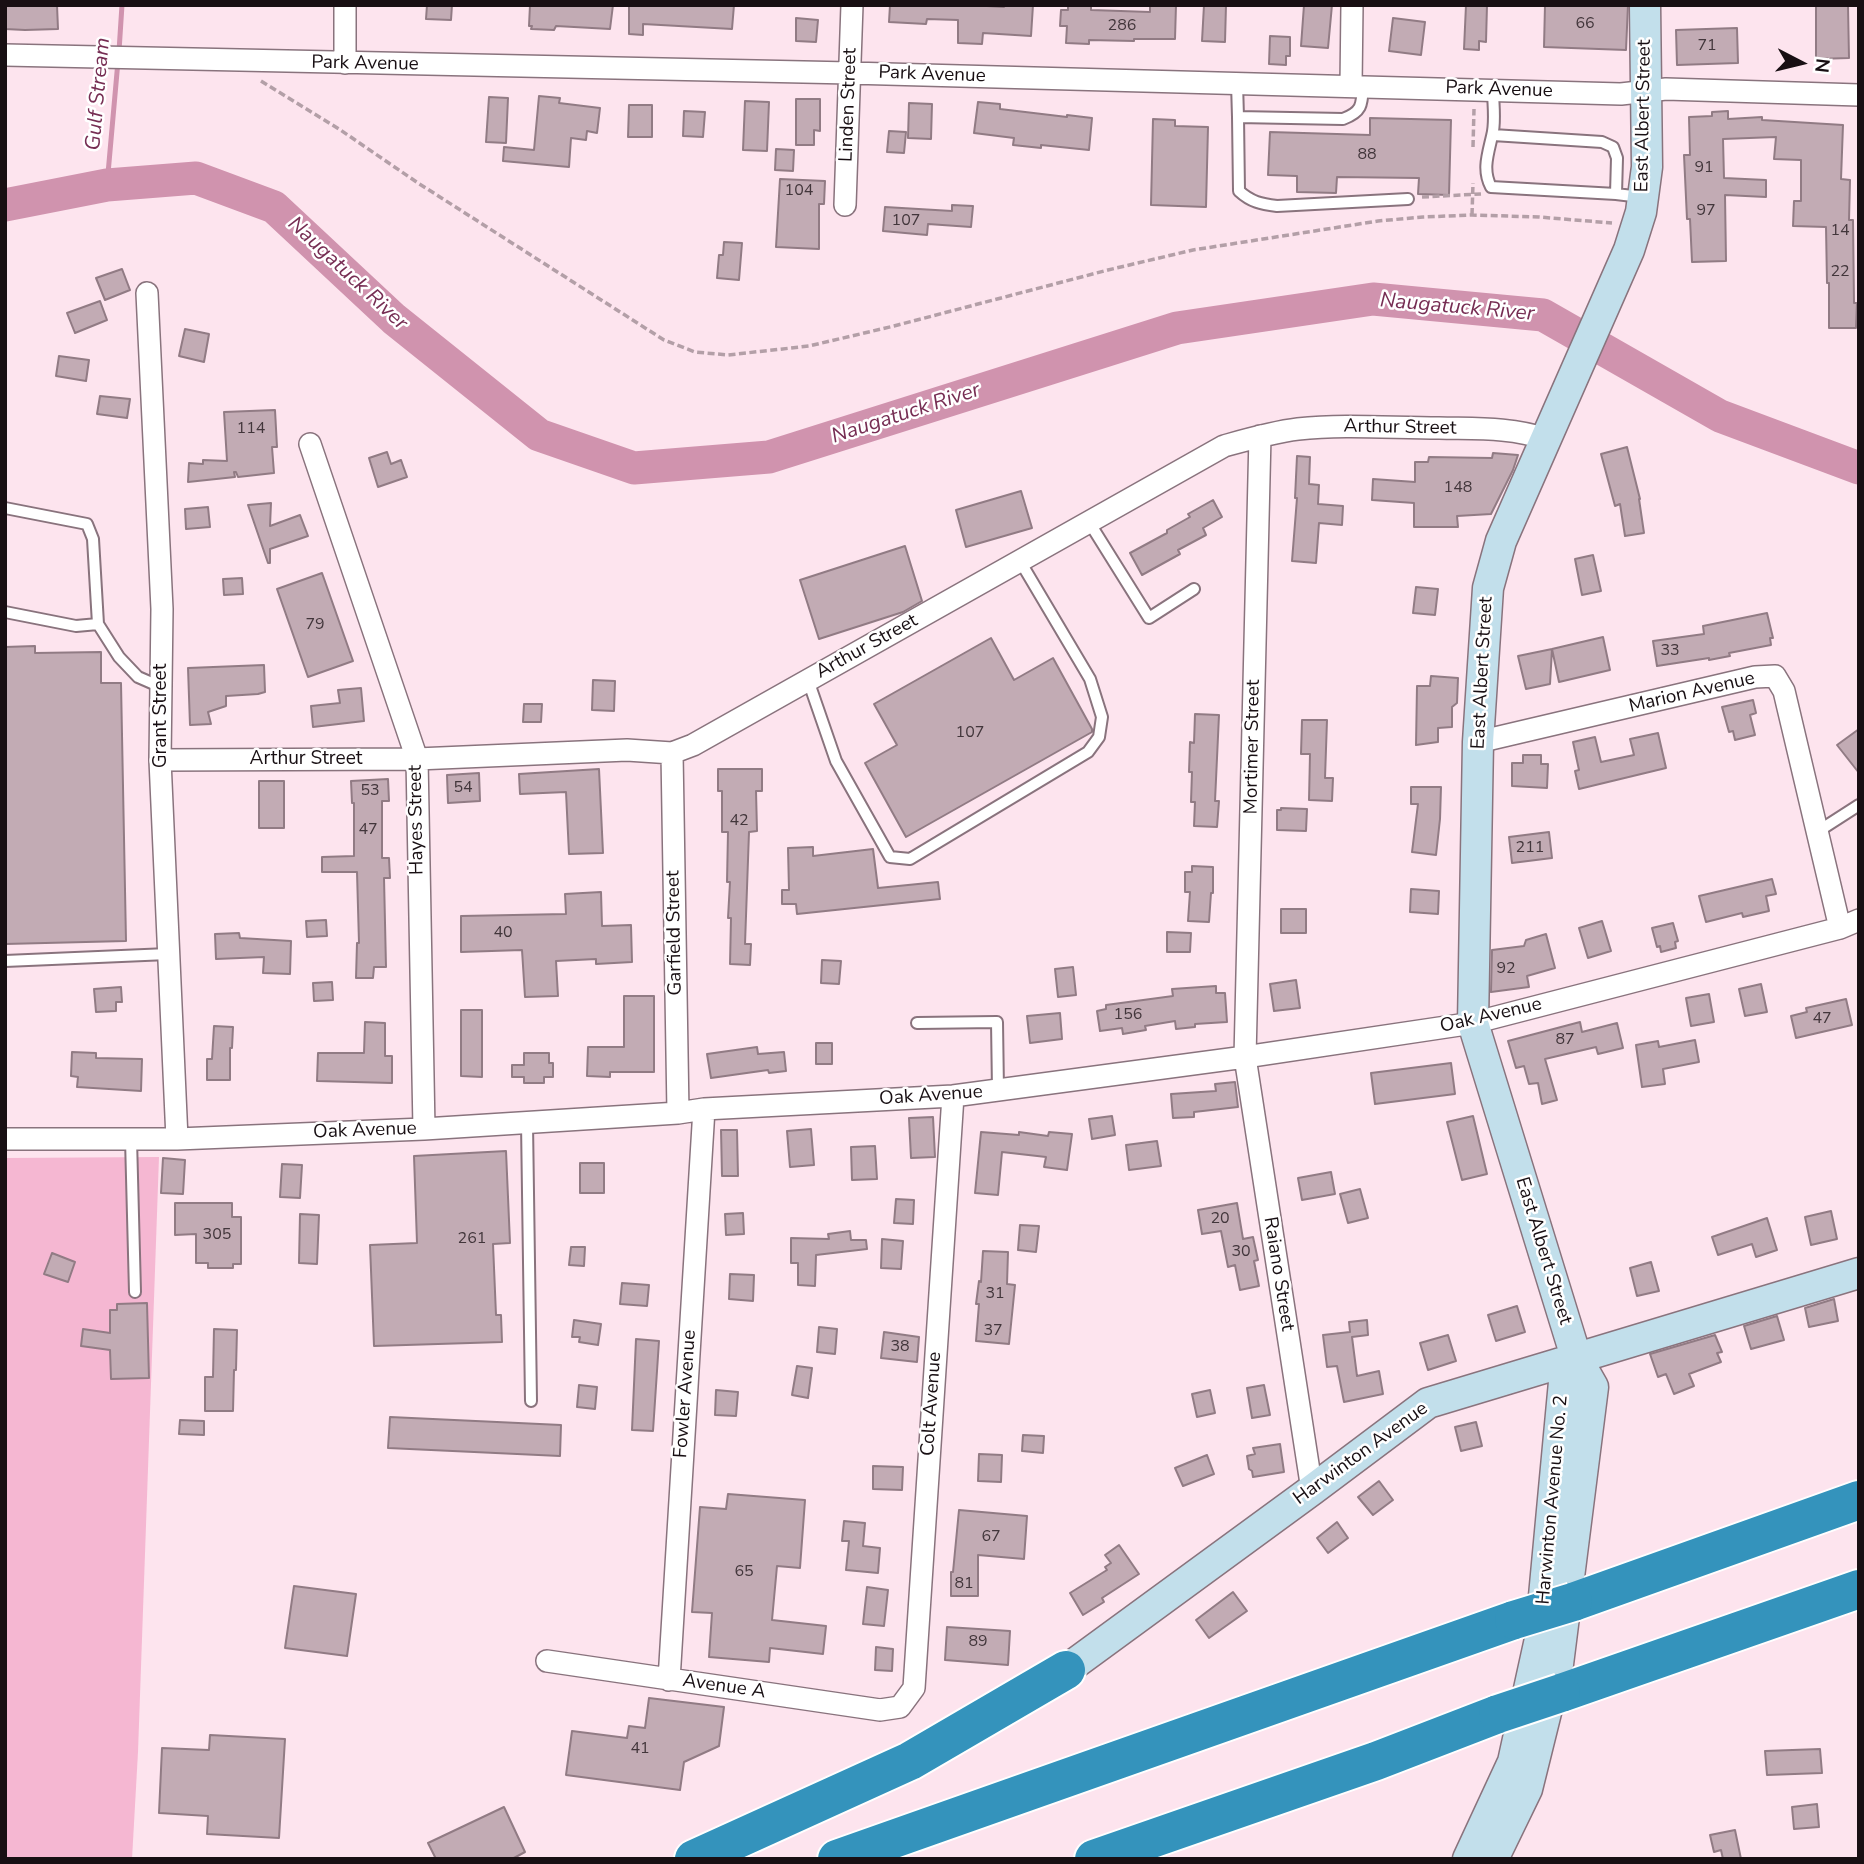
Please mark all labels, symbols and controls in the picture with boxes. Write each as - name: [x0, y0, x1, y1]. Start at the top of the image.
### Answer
- house number: 66: [1575, 14, 1595, 34]
- house number: 286: [1108, 16, 1136, 36]
- north arrow: [1766, 28, 1836, 98]
- water label: Gulf Stream: [82, 36, 116, 152]
- house number: 71: [1697, 36, 1717, 56]
- street label: East Albert Street: [1631, 39, 1657, 193]
- street label: Linden Street: [836, 48, 862, 162]
- street label: Park Avenue: [311, 52, 419, 76]
- text: N: [1808, 57, 1836, 74]
- street label: Park Avenue: [878, 62, 986, 88]
- street label: Park Avenue: [1445, 77, 1553, 103]
- house number: 88: [1357, 145, 1377, 165]
- house number: 91: [1694, 158, 1714, 178]
- house number: 104: [785, 181, 813, 201]
- house number: 97: [1696, 201, 1716, 221]
- house number: 107: [892, 211, 920, 231]
- water label: Naugatuck River: [282, 212, 412, 336]
- house number: 14: [1830, 221, 1850, 241]
- house number: 22: [1830, 262, 1850, 282]
- water label: Naugatuck River: [1379, 289, 1535, 327]
- water label: Naugatuck River: [828, 378, 984, 450]
- street label: Arthur Street: [1343, 416, 1457, 440]
- house number: 114: [237, 419, 265, 439]
- house number: 148: [1444, 478, 1472, 498]
- street label: East Albert Street: [1468, 596, 1498, 750]
- street label: Arthur Street: [812, 610, 922, 684]
- house number: 79: [305, 615, 325, 635]
- house number: 33: [1660, 641, 1680, 661]
- street label: Grant Street: [150, 664, 172, 768]
- street label: Marion Avenue: [1627, 667, 1757, 719]
- street label: Mortimer Street: [1240, 679, 1266, 815]
- house number: 107: [956, 723, 984, 743]
- street label: Arthur Street: [250, 748, 362, 770]
- street label: Hayes Street: [405, 765, 429, 875]
- house number: 54: [453, 778, 473, 798]
- house number: 53: [360, 781, 380, 801]
- house number: 42: [729, 811, 749, 831]
- house number: 47: [358, 820, 378, 840]
- house number: 211: [1516, 838, 1544, 858]
- street label: Garfield Street: [663, 870, 687, 996]
- house number: 40: [493, 923, 513, 943]
- house number: 92: [1496, 959, 1516, 979]
- street label: Oak Avenue: [1438, 993, 1544, 1039]
- house number: 156: [1114, 1005, 1142, 1025]
- house number: 47: [1812, 1009, 1832, 1029]
- house number: 87: [1555, 1030, 1575, 1050]
- street label: Oak Avenue: [878, 1081, 984, 1111]
- street label: Oak Avenue: [313, 1118, 417, 1144]
- street label: East Albert Street: [1510, 1175, 1576, 1327]
- house number: 20: [1210, 1209, 1230, 1229]
- street label: Raiano Street: [1258, 1215, 1298, 1333]
- house number: 305: [203, 1225, 231, 1245]
- house number: 261: [458, 1229, 486, 1249]
- house number: 30: [1231, 1242, 1251, 1262]
- house number: 31: [985, 1284, 1005, 1304]
- house number: 37: [983, 1321, 1003, 1341]
- street label: Fowler Avenue: [670, 1329, 702, 1459]
- house number: 38: [890, 1337, 910, 1357]
- street label: Colt Avenue: [917, 1351, 947, 1457]
- street label: Harwinton Avenue No. 2: [1532, 1394, 1574, 1606]
- street label: Harwinton Avenue: [1289, 1398, 1433, 1510]
- house number: 67: [981, 1527, 1001, 1547]
- house number: 65: [734, 1562, 754, 1582]
- house number: 81: [954, 1574, 974, 1594]
- house number: 89: [968, 1632, 988, 1652]
- street label: Avenue A: [681, 1670, 767, 1704]
- house number: 41: [630, 1739, 650, 1759]

